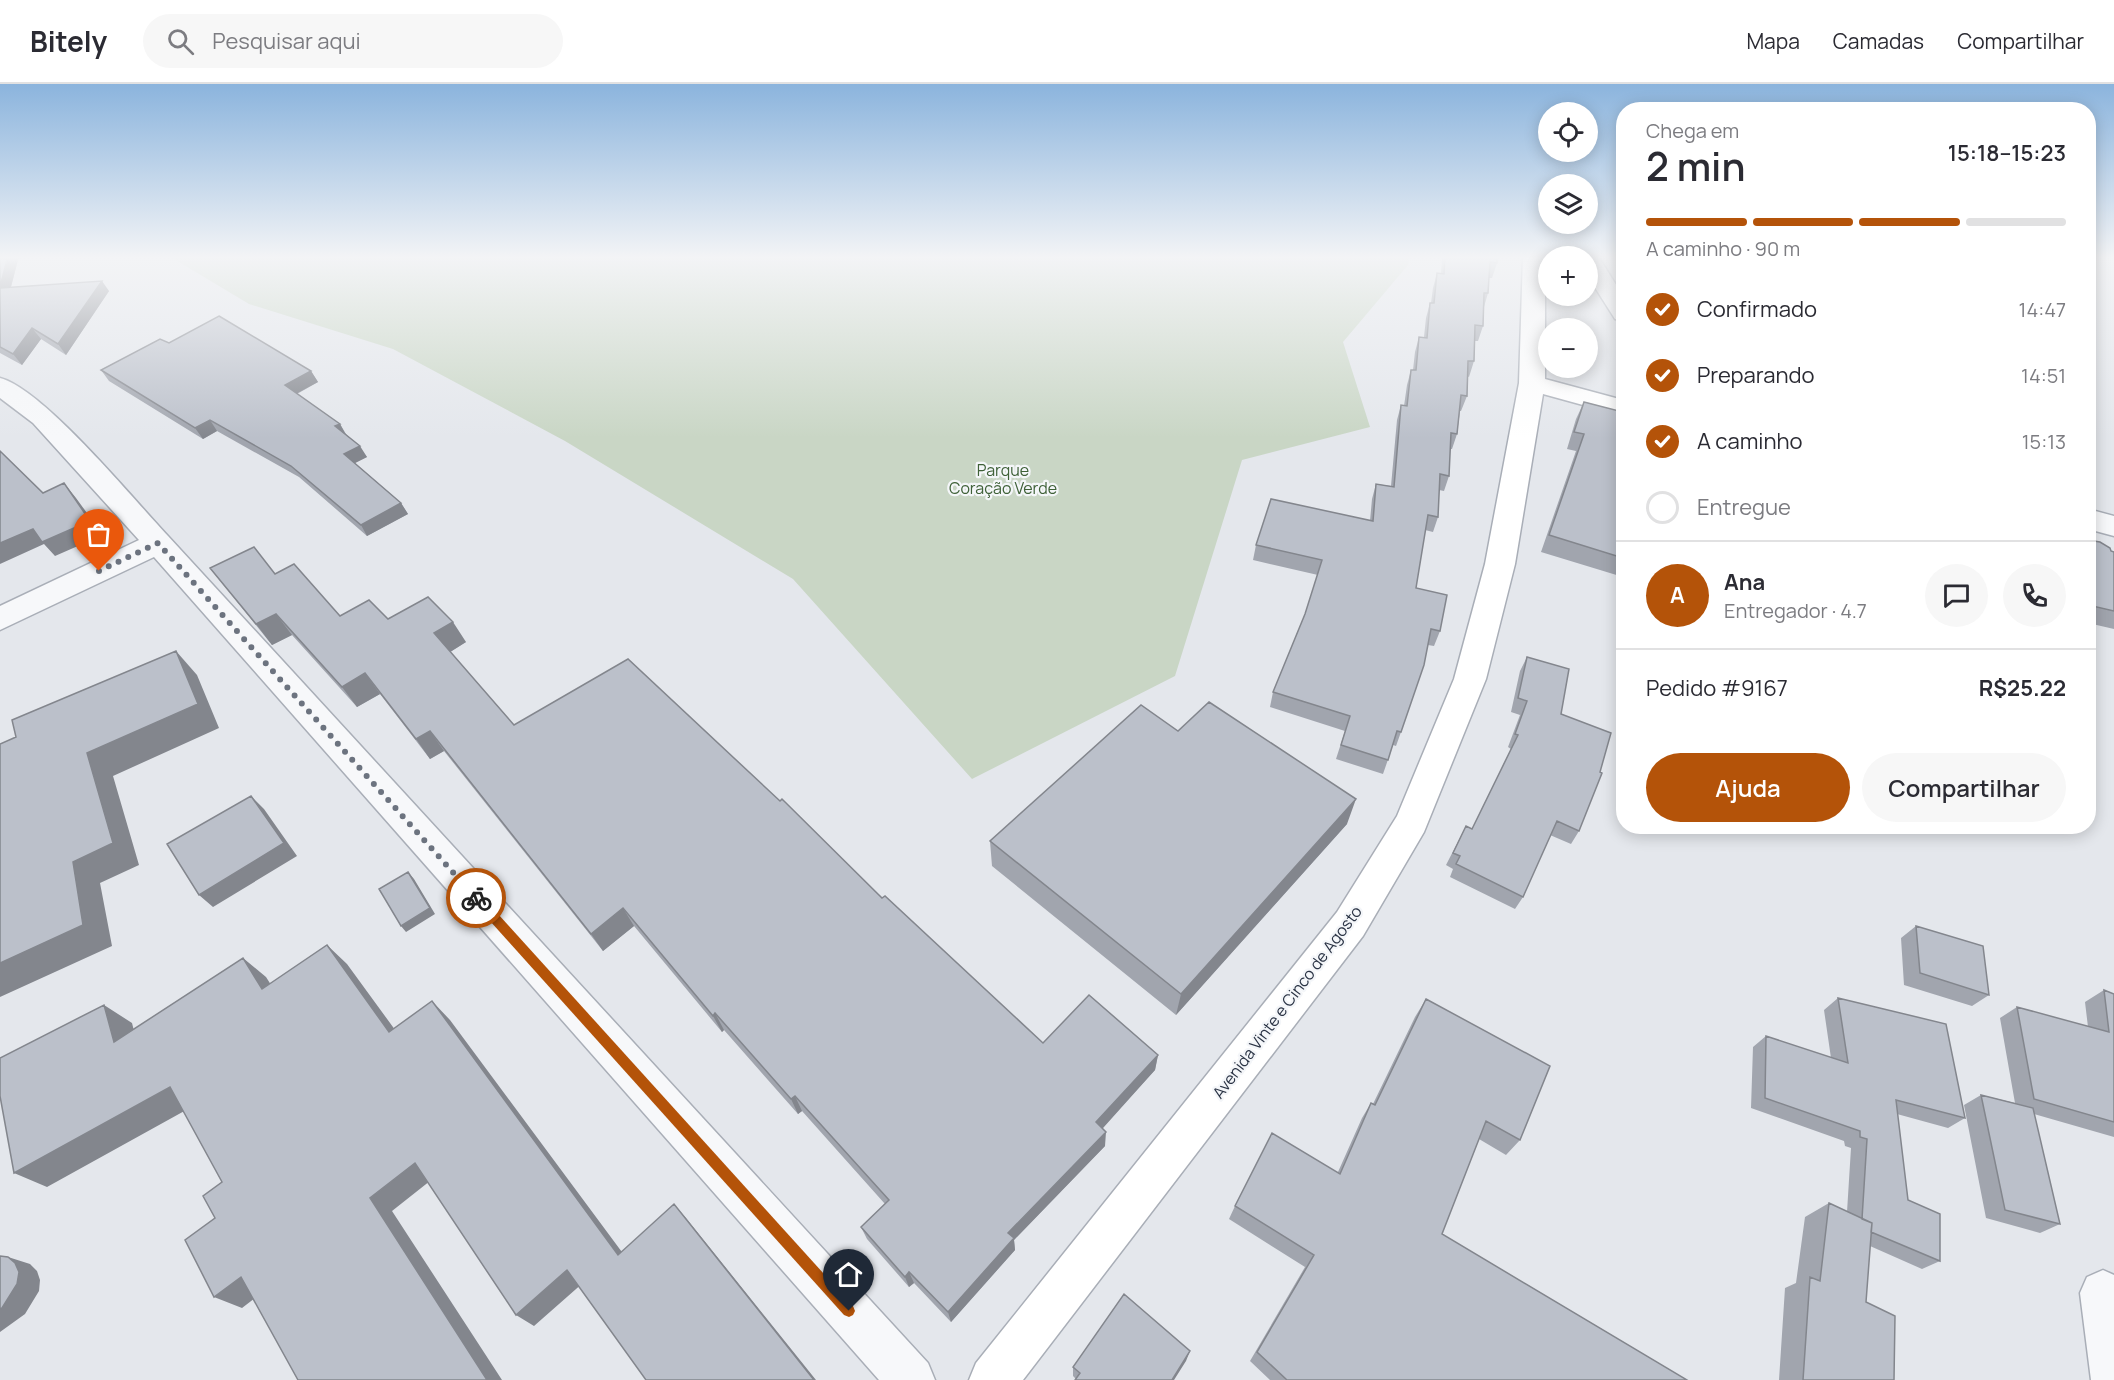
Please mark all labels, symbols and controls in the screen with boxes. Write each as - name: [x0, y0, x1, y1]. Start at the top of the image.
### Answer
- search box: [143, 14, 563, 68]
- text: Bitely: [30, 22, 107, 60]
- icon: search: [164, 25, 197, 58]
- text: Pesquisar aqui: [212, 26, 361, 56]
- text: Mapa: [1746, 27, 1800, 55]
- text: Camadas: [1833, 27, 1924, 55]
- text: Compartilhar: [1957, 27, 2084, 55]
- map controls: [1538, 102, 1598, 378]
- button: locate: [1538, 102, 1598, 162]
- text: Chega em: [1646, 117, 1739, 144]
- text: 15:18–15:23: [1948, 138, 2066, 168]
- text: 2 min: [1646, 139, 1745, 193]
- button: layers: [1538, 174, 1598, 234]
- text: A caminho · 90 m: [1646, 235, 1800, 262]
- button: +: [1538, 246, 1598, 306]
- icon: check: [1646, 293, 1679, 326]
- text: Confirmado: [1697, 294, 1817, 324]
- text: 14:47: [2019, 296, 2066, 323]
- button: −: [1538, 318, 1598, 378]
- icon: check: [1646, 359, 1679, 392]
- text: Preparando: [1697, 360, 1815, 390]
- text: 14:51: [2021, 362, 2066, 389]
- icon: check: [1646, 425, 1679, 458]
- text: A caminho: [1697, 426, 1803, 456]
- text: 15:13: [2022, 428, 2066, 455]
- park label: Parque Coração Verde: [949, 459, 1057, 499]
- text: Entregue: [1697, 492, 1791, 522]
- pin: [73, 509, 124, 571]
- icon: bag: [82, 518, 115, 551]
- button: chat: [1925, 564, 1988, 627]
- button: phone: [2003, 564, 2066, 627]
- text: Ana: [1724, 567, 1765, 597]
- text: A: [1670, 580, 1685, 610]
- text: Entregador · 4.7: [1724, 597, 1867, 624]
- text: Pedido #9167: [1646, 673, 1788, 703]
- text: R$25.22: [1979, 673, 2066, 703]
- button: Ajuda: [1646, 753, 1850, 822]
- button: Compartilhar: [1862, 753, 2066, 822]
- courier: [446, 868, 506, 928]
- icon: bike: [460, 882, 493, 915]
- street label: Avenida Vinte e Cinco de Agosto: [1207, 901, 1367, 1103]
- pin: [823, 1249, 874, 1311]
- icon: home: [832, 1258, 865, 1291]

